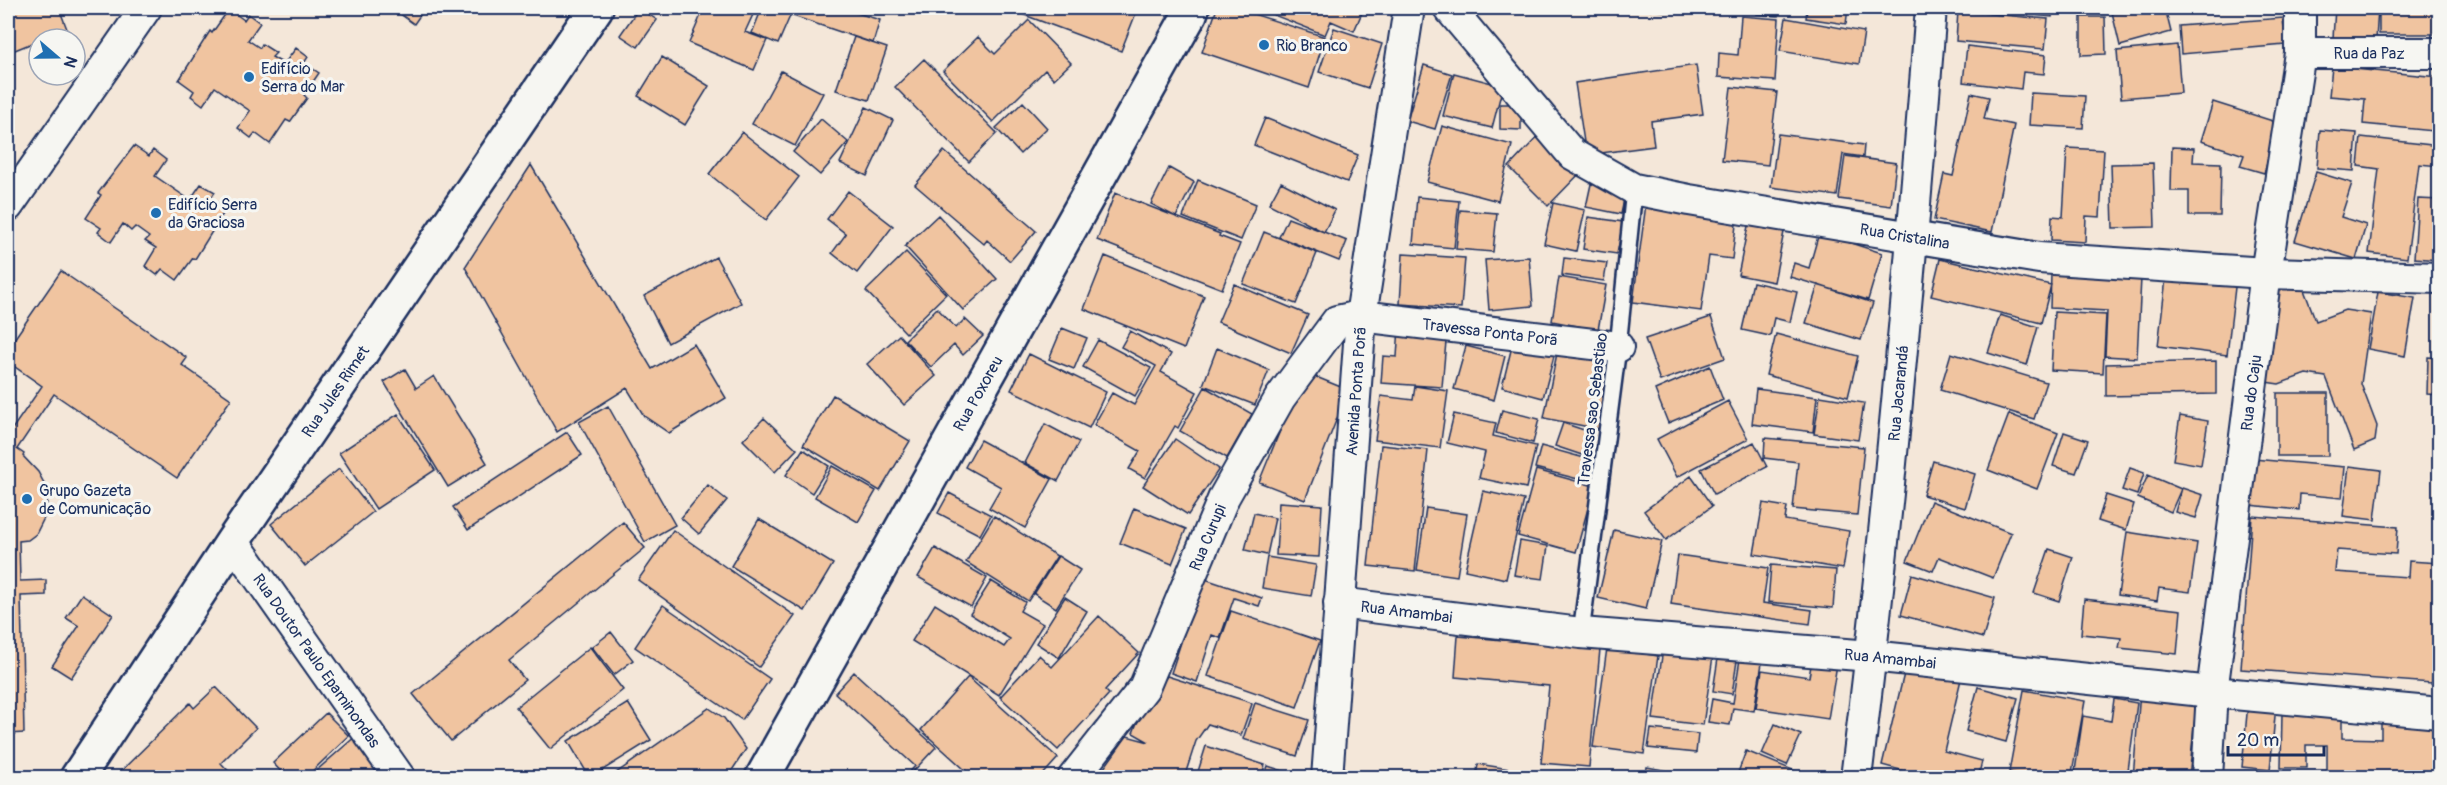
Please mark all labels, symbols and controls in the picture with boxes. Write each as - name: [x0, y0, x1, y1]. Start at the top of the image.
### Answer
- north arrow: [27, 27, 87, 87]
- place label: Rio Branco: [1276, 36, 1348, 56]
- marker: Rio Branco: [1257, 38, 1271, 52]
- street label: Rua da Paz: [2333, 44, 2405, 64]
- text: N: [59, 53, 81, 70]
- place label: Edifício Serra do Mar: [261, 59, 345, 97]
- marker: Edifício Serra do Mar: [242, 70, 256, 84]
- place label: Edifício Serra da Graciosa: [168, 195, 257, 233]
- marker: Edifício Serra da Graciosa: [149, 206, 163, 220]
- street label: Rua Cristalina: [1858, 219, 1951, 254]
- street label: Travessa Ponta Porã: [1421, 314, 1559, 351]
- street label: Avenida Ponta Porã: [1342, 326, 1371, 457]
- street label: Travessa sao Sebastiao: [1574, 331, 1612, 487]
- street label: Rua Jules Rimet: [298, 342, 374, 441]
- street label: Rua Jacarandá: [1884, 345, 1913, 442]
- street label: Rua Poxoreu: [949, 352, 1008, 435]
- street label: Rua do Caju: [2237, 353, 2266, 432]
- place label: Grupo Gazeta de Comunicação: [39, 481, 152, 519]
- marker: Grupo Gazeta de Comunicação: [20, 492, 34, 506]
- street label: Rua Curupi: [1185, 501, 1231, 574]
- street label: Rua Doutor Paulo Epaminondas: [248, 570, 384, 752]
- street label: Rua Amambai: [1359, 597, 1454, 628]
- street label: Rua Amambai: [1843, 645, 1937, 674]
- scale bar: [2228, 719, 2324, 757]
- text: 20 m: [2237, 729, 2279, 752]

